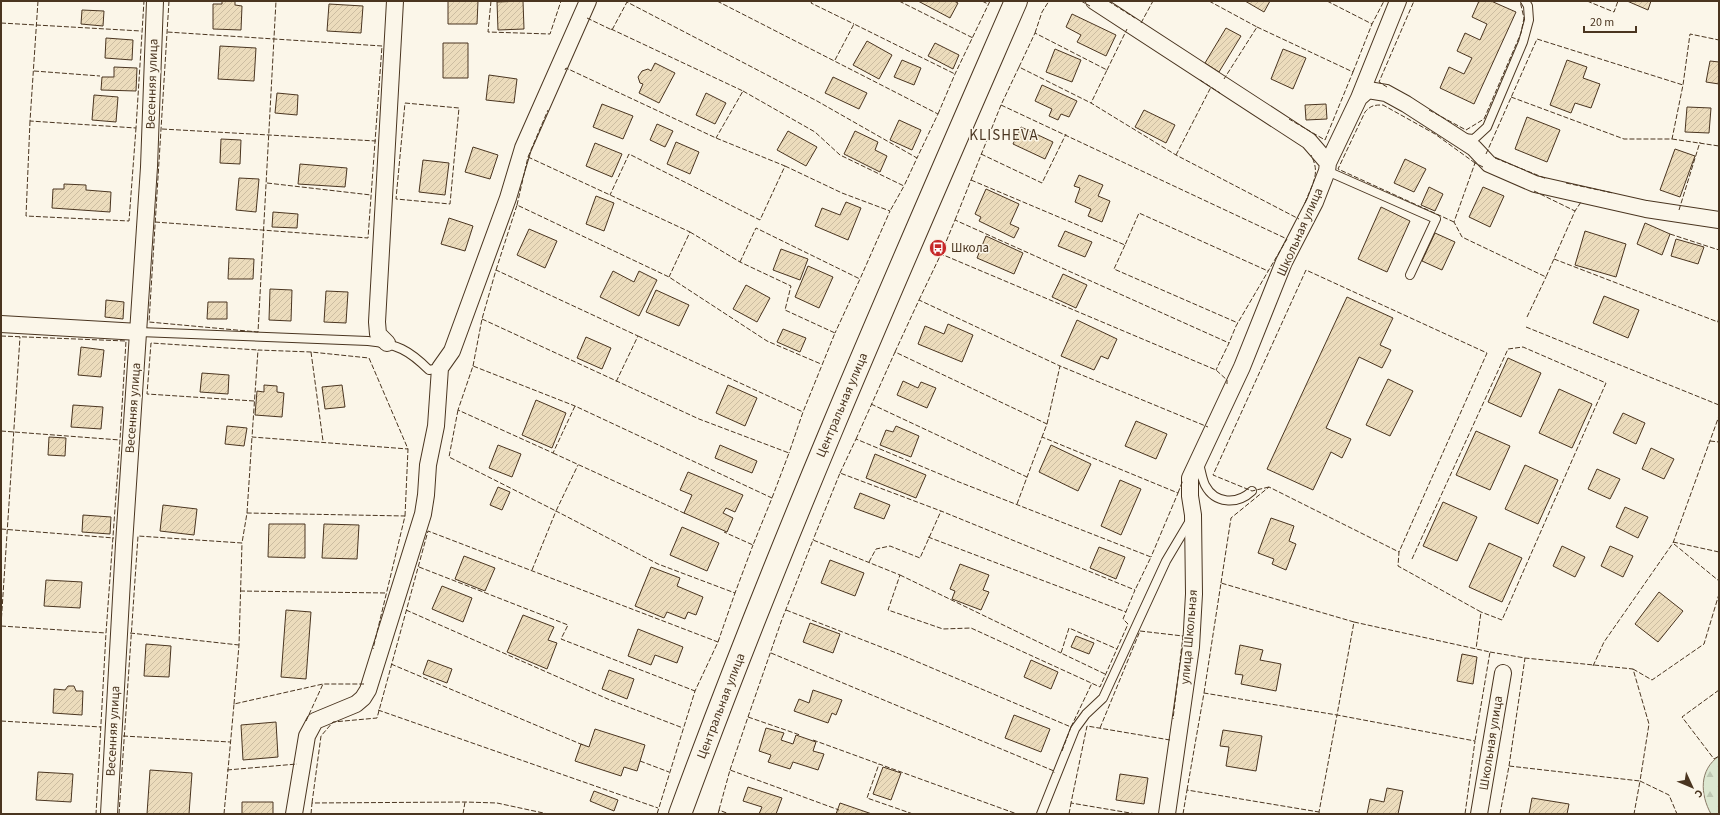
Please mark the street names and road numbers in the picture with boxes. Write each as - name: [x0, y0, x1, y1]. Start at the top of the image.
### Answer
- street label: Весенняя улица: [141, 38, 163, 130]
- street label: Школьная улица: [1272, 185, 1328, 279]
- street label: Центральная улица: [812, 350, 872, 460]
- street label: Весенняя улица: [121, 362, 145, 454]
- street label: улица Школьная: [1176, 589, 1202, 685]
- street label: Центральная улица: [692, 650, 750, 762]
- street label: Весенняя улица: [102, 685, 124, 777]
- street label: Школьная улица: [1475, 695, 1507, 791]

